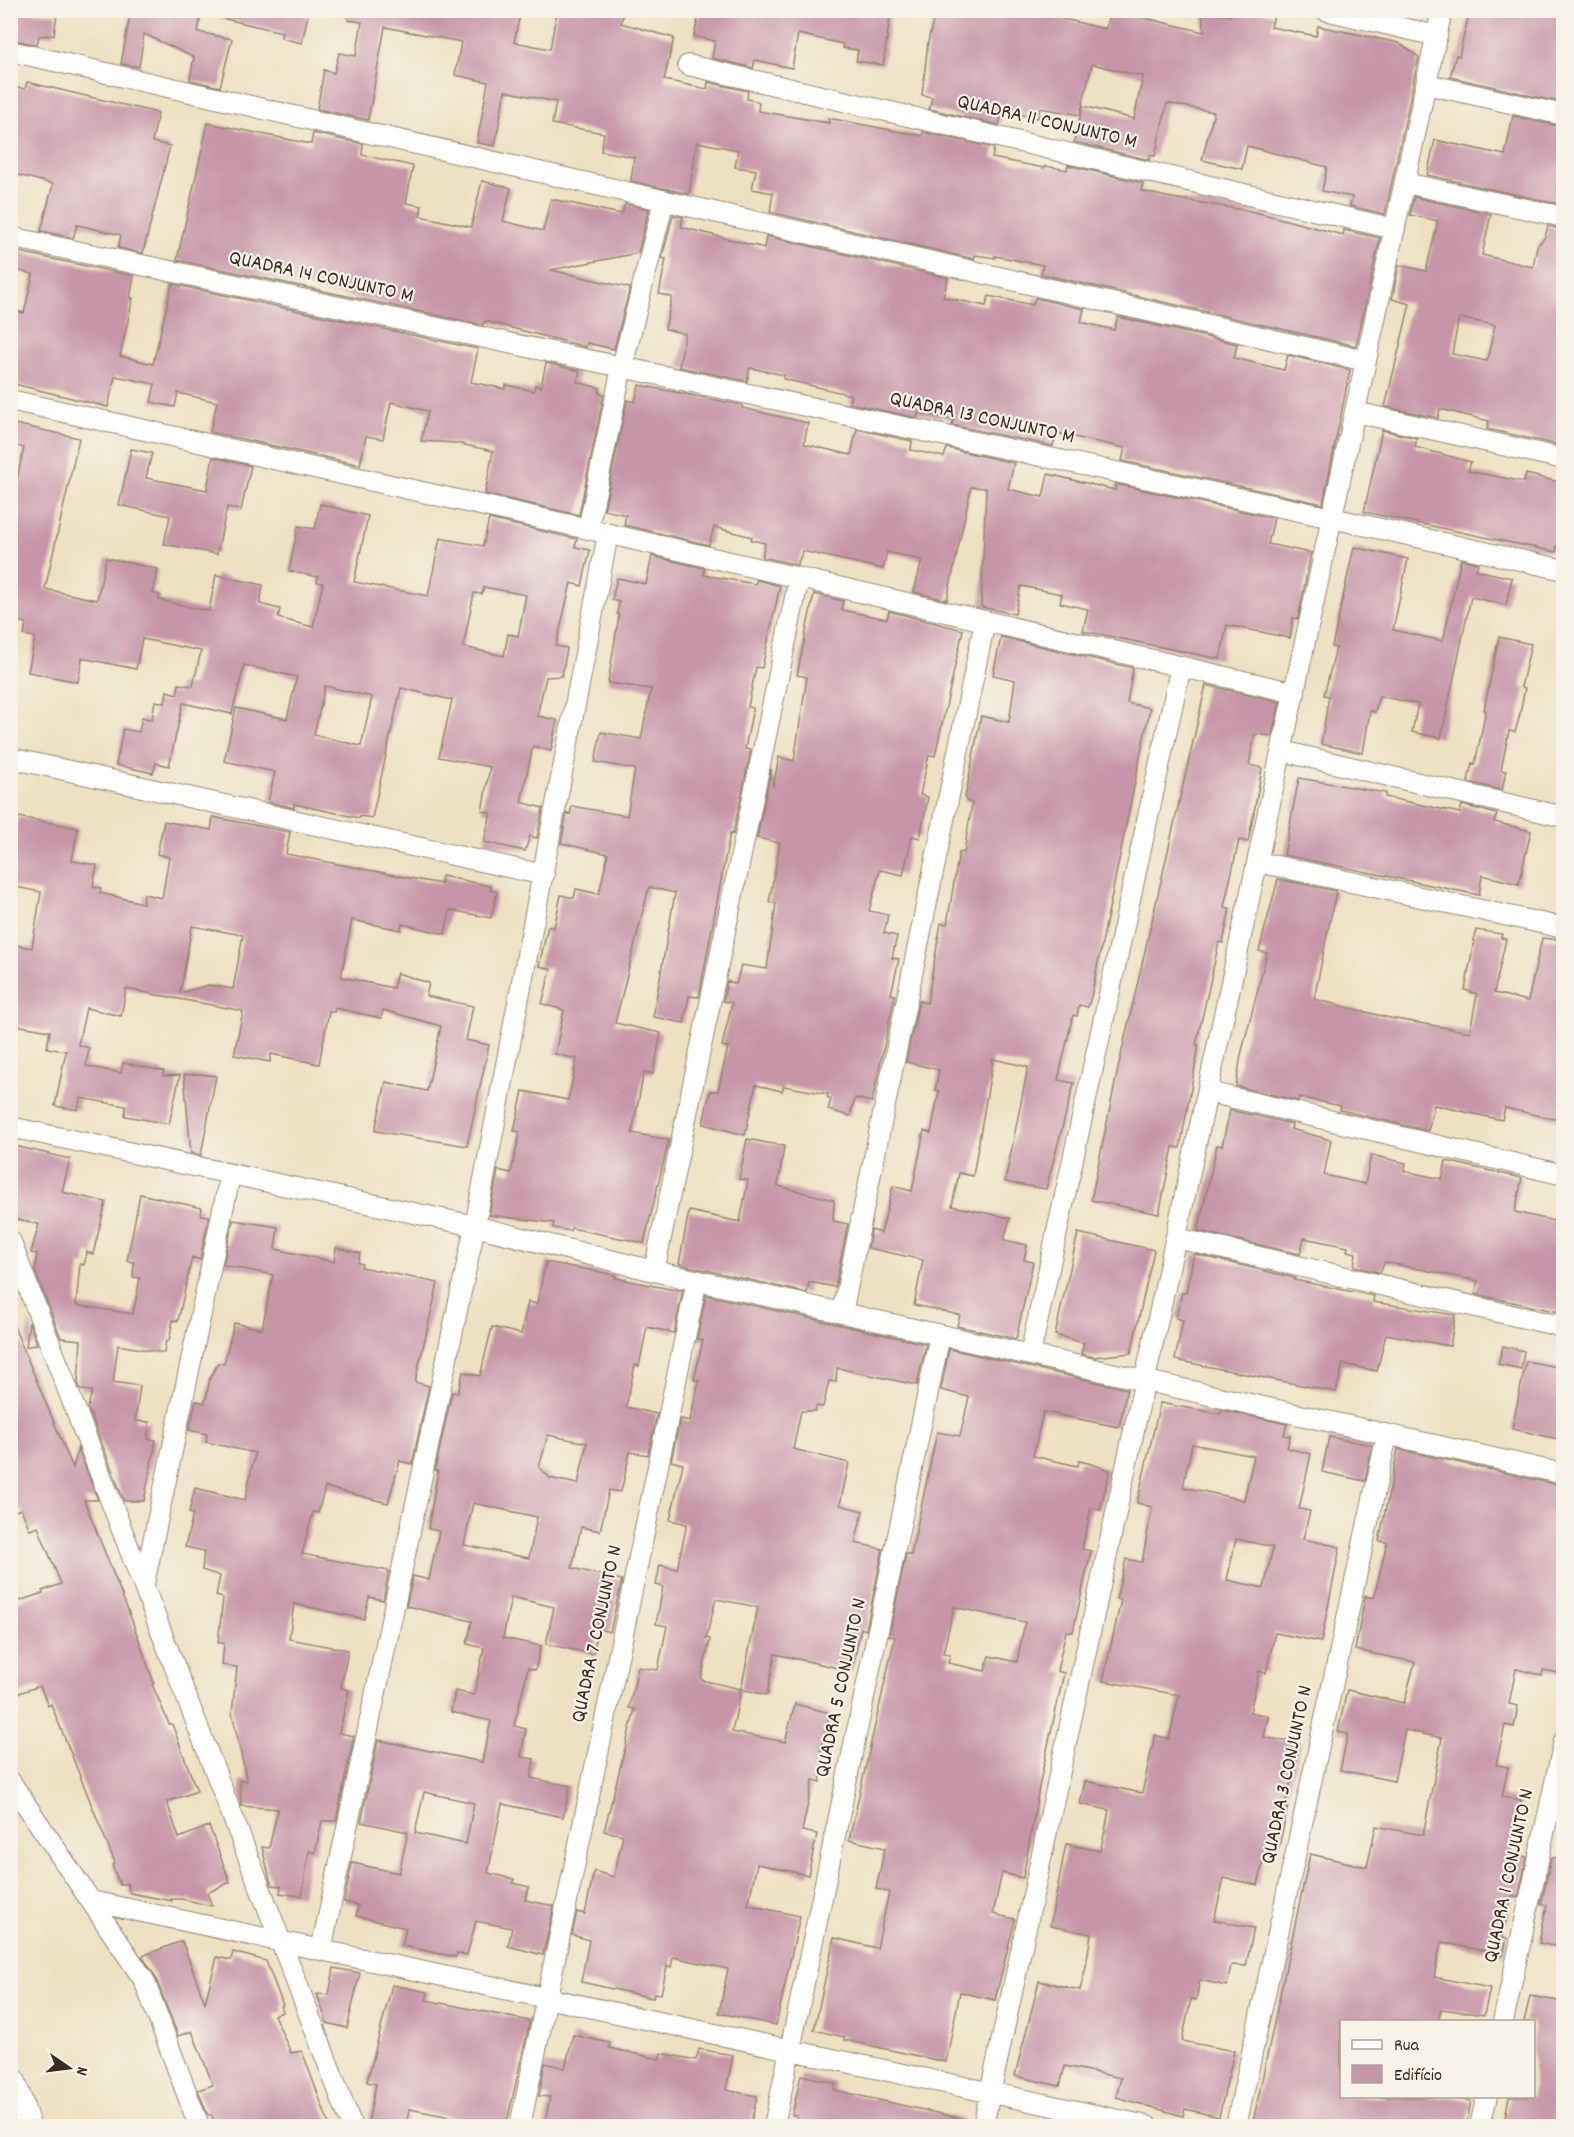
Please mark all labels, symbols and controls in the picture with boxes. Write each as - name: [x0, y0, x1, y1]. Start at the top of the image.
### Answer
- street label: QUADRA 11 CONJUNTO M: [954, 88, 1140, 158]
- street label: QUADRA 14 CONJUNTO M: [226, 244, 416, 312]
- street label: QUADRA 13 CONJUNTO M: [887, 385, 1077, 453]
- street label: QUADRA 7 CONJUNTO N: [565, 1543, 631, 1725]
- street label: QUADRA 5 CONJUNTO N: [808, 1596, 876, 1780]
- street label: QUADRA 3 CONJUNTO N: [1254, 1683, 1322, 1867]
- street label: QUADRA 1 CONJUNTO N: [1477, 1786, 1543, 1966]
- legend: [1340, 2020, 1535, 2098]
- text: Rua: [1394, 2034, 1420, 2059]
- north arrow: [39, 2038, 99, 2098]
- text: N: [69, 2064, 93, 2078]
- text: Edifício: [1394, 2064, 1442, 2089]

